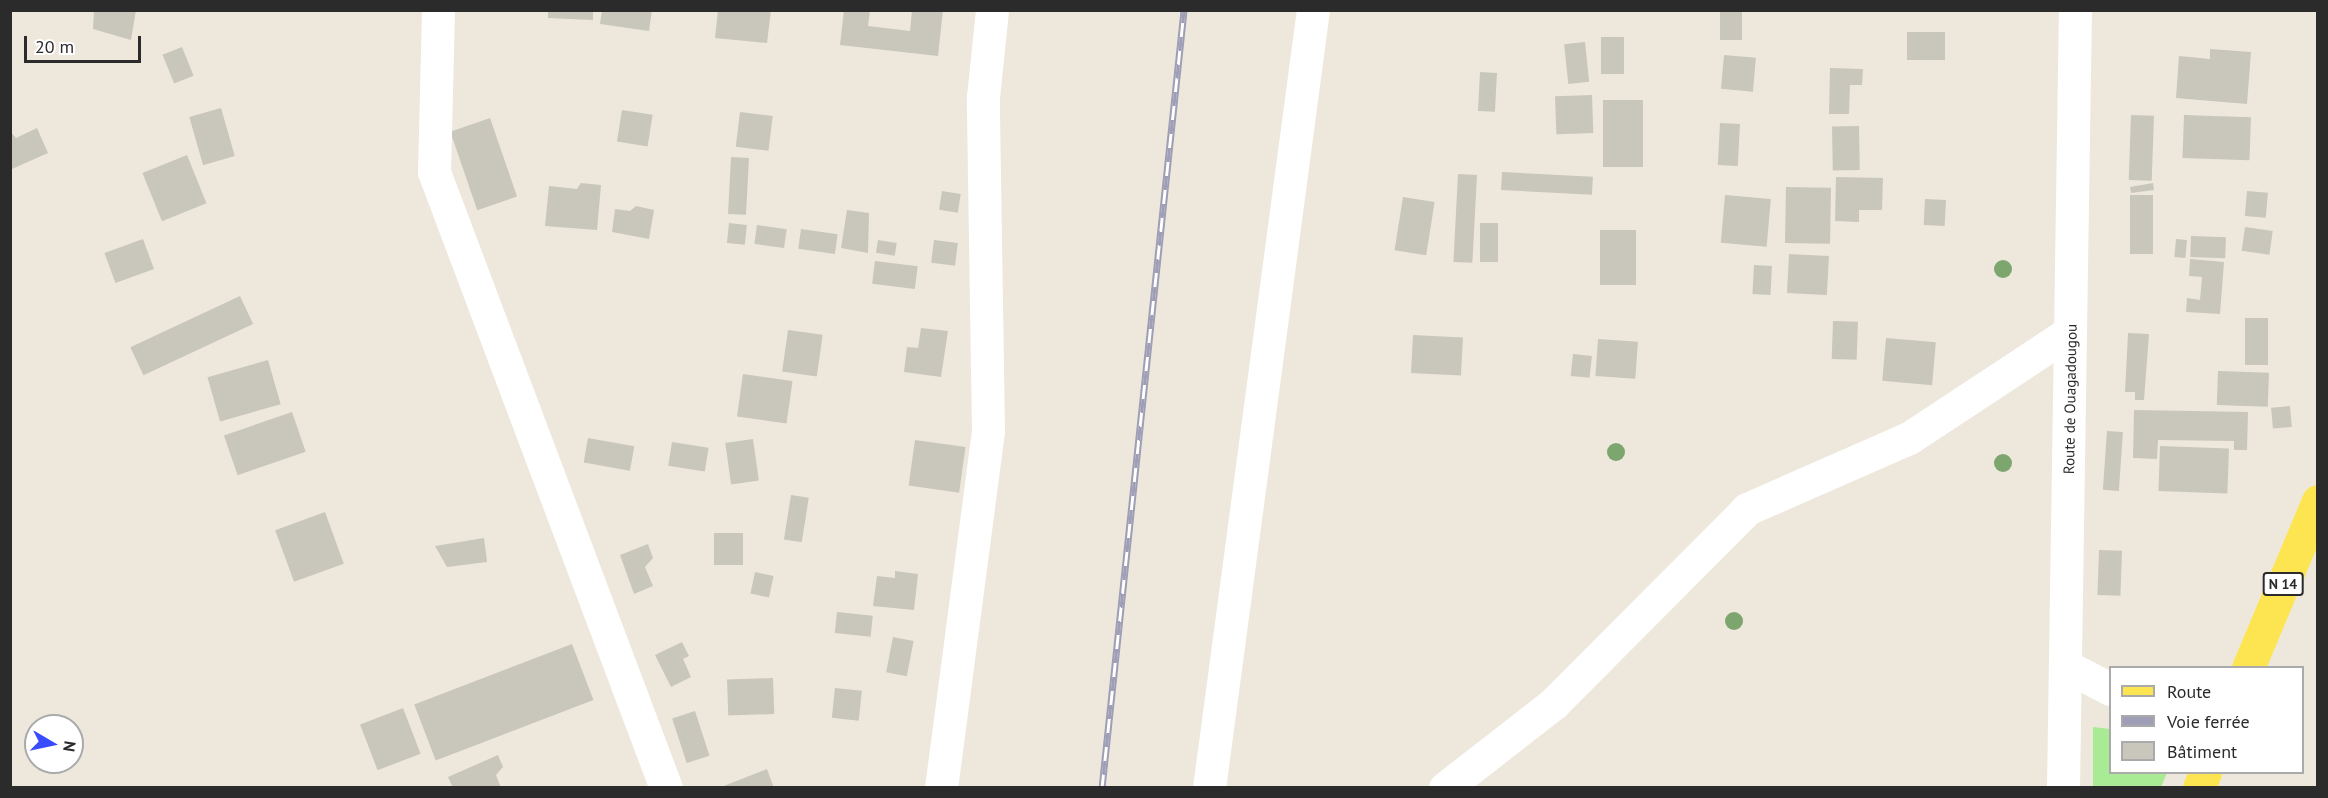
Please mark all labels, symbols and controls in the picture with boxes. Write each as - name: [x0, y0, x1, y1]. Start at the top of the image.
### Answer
- scale bar: [27, 24, 144, 62]
- text: 20 m: [35, 35, 74, 58]
- street label: Route de Ouagadougou: [2060, 324, 2080, 474]
- road number: N 14: [2262, 573, 2304, 595]
- legend: [2109, 666, 2304, 774]
- text: Route: [2167, 680, 2211, 703]
- text: Voie ferrée: [2167, 710, 2250, 733]
- north arrow: [24, 714, 84, 774]
- text: N: [59, 740, 81, 753]
- text: Bâtiment: [2167, 740, 2237, 763]

